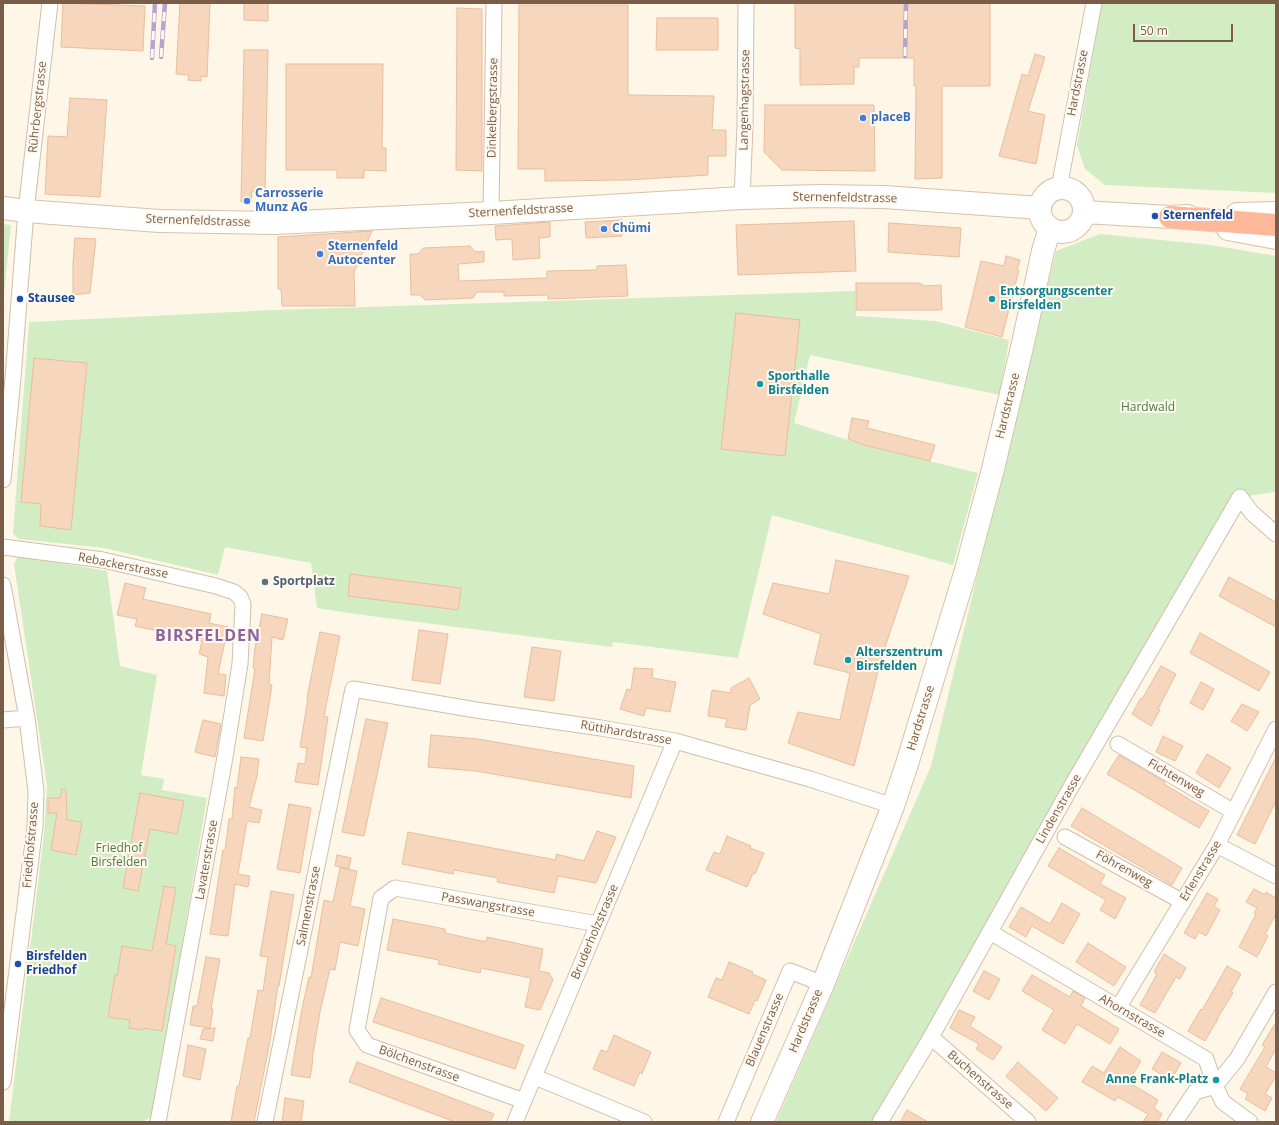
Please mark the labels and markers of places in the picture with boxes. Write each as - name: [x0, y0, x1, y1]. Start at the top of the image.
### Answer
- place label: placeB: [871, 111, 911, 125]
- marker: placeB: [858, 113, 868, 123]
- place label: Carrosserie Munz AG: [255, 187, 323, 215]
- marker: Carrosserie Munz AG: [242, 196, 252, 206]
- place label: Sternenfeld: [1163, 209, 1233, 223]
- marker: Sternenfeld: [1150, 211, 1160, 221]
- place label: Chümi: [612, 222, 651, 236]
- marker: Chümi: [599, 224, 609, 234]
- place label: Sternenfeld Autocenter: [328, 240, 398, 268]
- marker: Sternenfeld Autocenter: [315, 249, 325, 259]
- place label: Entsorgungscenter Birsfelden: [1000, 285, 1113, 313]
- place label: Stausee: [28, 292, 75, 306]
- marker: Stausee: [15, 294, 25, 304]
- marker: Entsorgungscenter Birsfelden: [987, 294, 997, 304]
- place label: Sporthalle Birsfelden: [768, 370, 830, 398]
- marker: Sporthalle Birsfelden: [755, 379, 765, 389]
- place label: Sportplatz: [273, 575, 335, 589]
- marker: Sportplatz: [260, 577, 270, 587]
- place label: Alterszentrum Birsfelden: [856, 646, 943, 674]
- marker: Alterszentrum Birsfelden: [843, 655, 853, 665]
- place label: Birsfelden Friedhof: [26, 950, 87, 978]
- marker: Birsfelden Friedhof: [13, 959, 23, 969]
- place label: Anne Frank-Platz: [1106, 1073, 1208, 1087]
- marker: Anne Frank-Platz: [1211, 1075, 1221, 1085]

